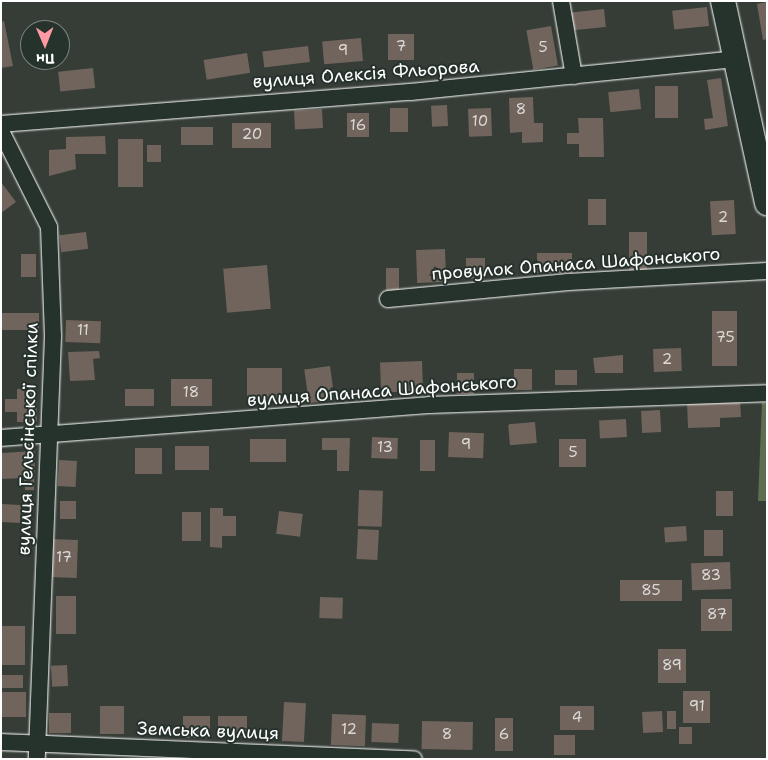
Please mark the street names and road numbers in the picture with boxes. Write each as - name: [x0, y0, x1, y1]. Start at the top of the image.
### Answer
- street label: вулиця Олексія Фльорова: [252, 55, 480, 93]
- street label: провулок Опанаса Шафонського: [431, 243, 721, 285]
- street label: вулиця Гельсінської спілки: [13, 322, 43, 556]
- street label: вулиця Опанаса Шафонського: [246, 371, 518, 411]
- street label: Земська вулиця: [137, 718, 279, 744]

